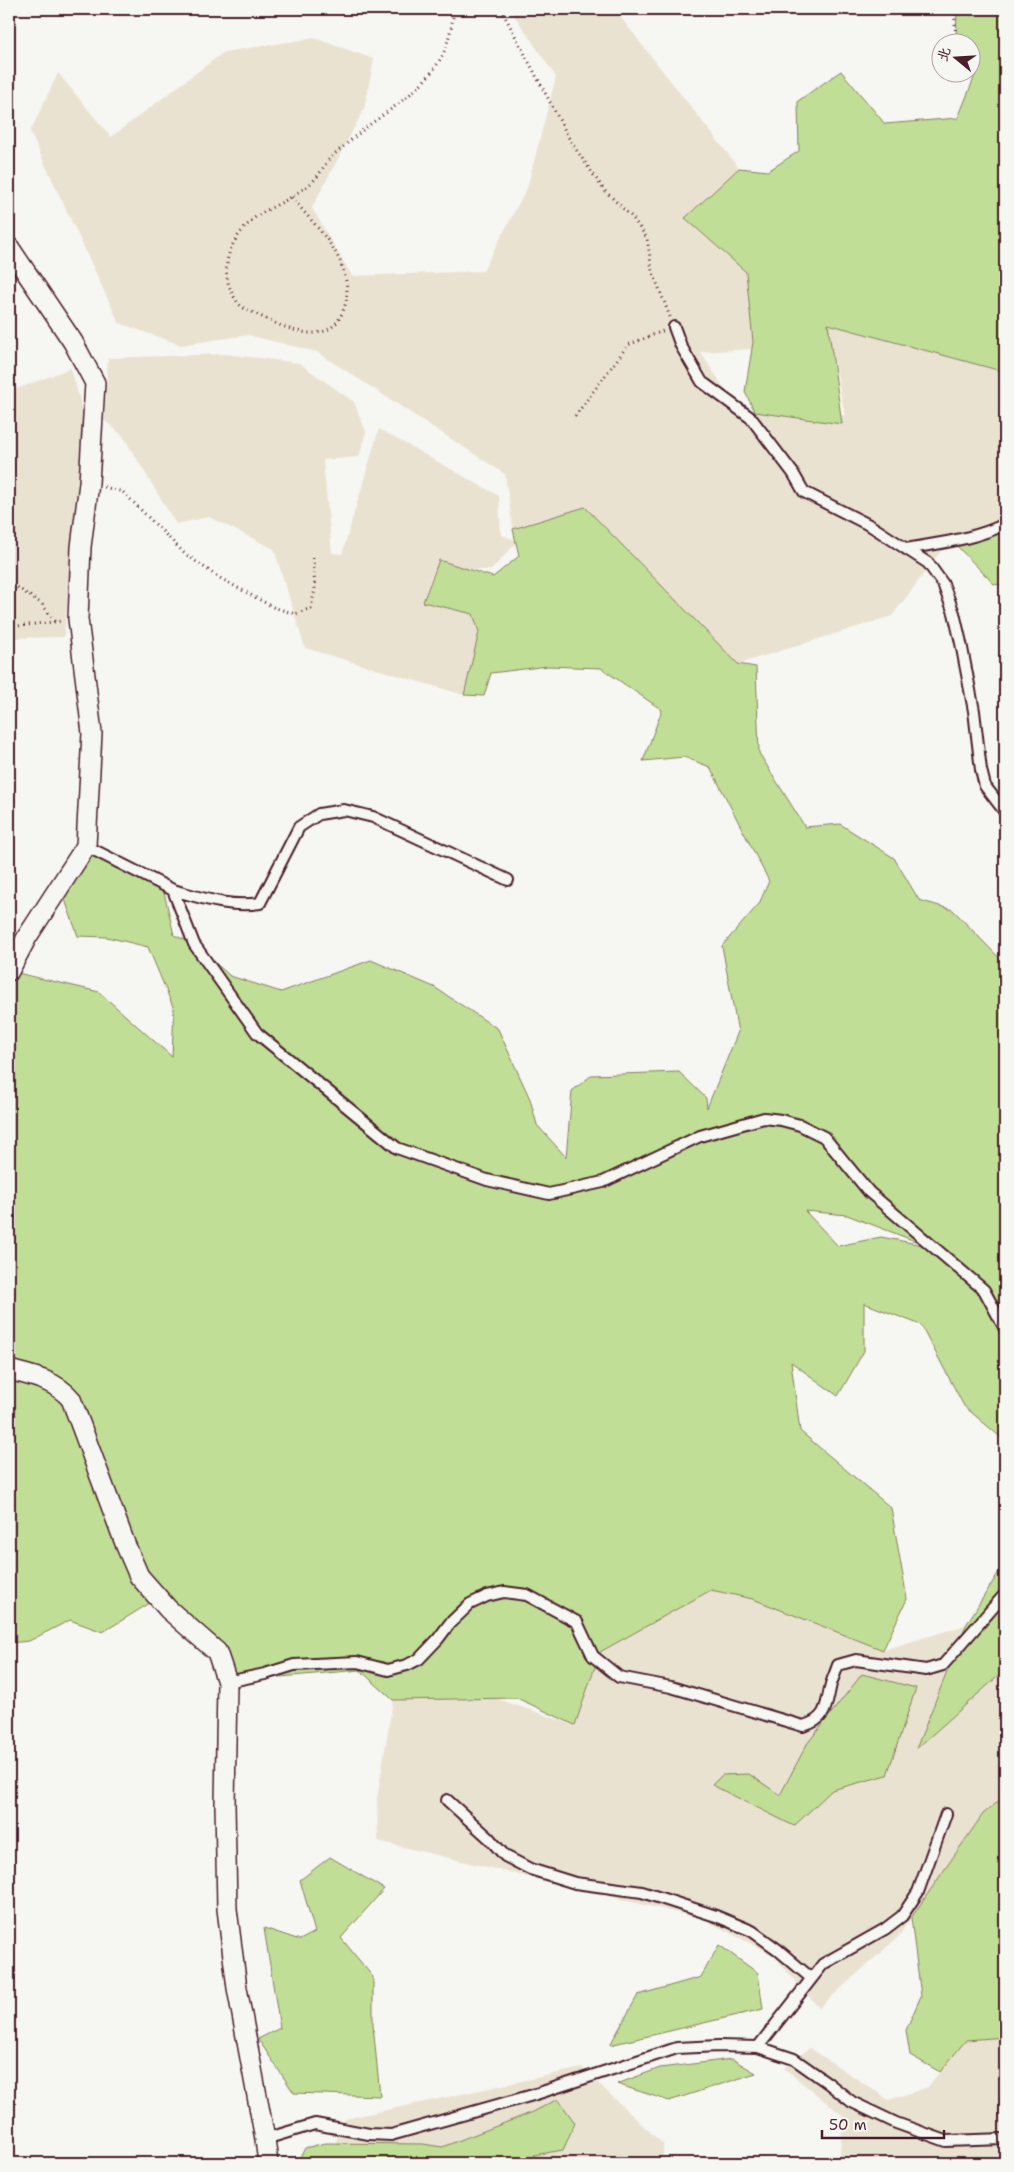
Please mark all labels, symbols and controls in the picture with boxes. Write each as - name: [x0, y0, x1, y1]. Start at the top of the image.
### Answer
- north arrow: [932, 32, 982, 82]
- text: 北: [933, 45, 954, 63]
- scale bar: [822, 2107, 944, 2139]
- text: 50 m: [829, 2115, 867, 2135]

